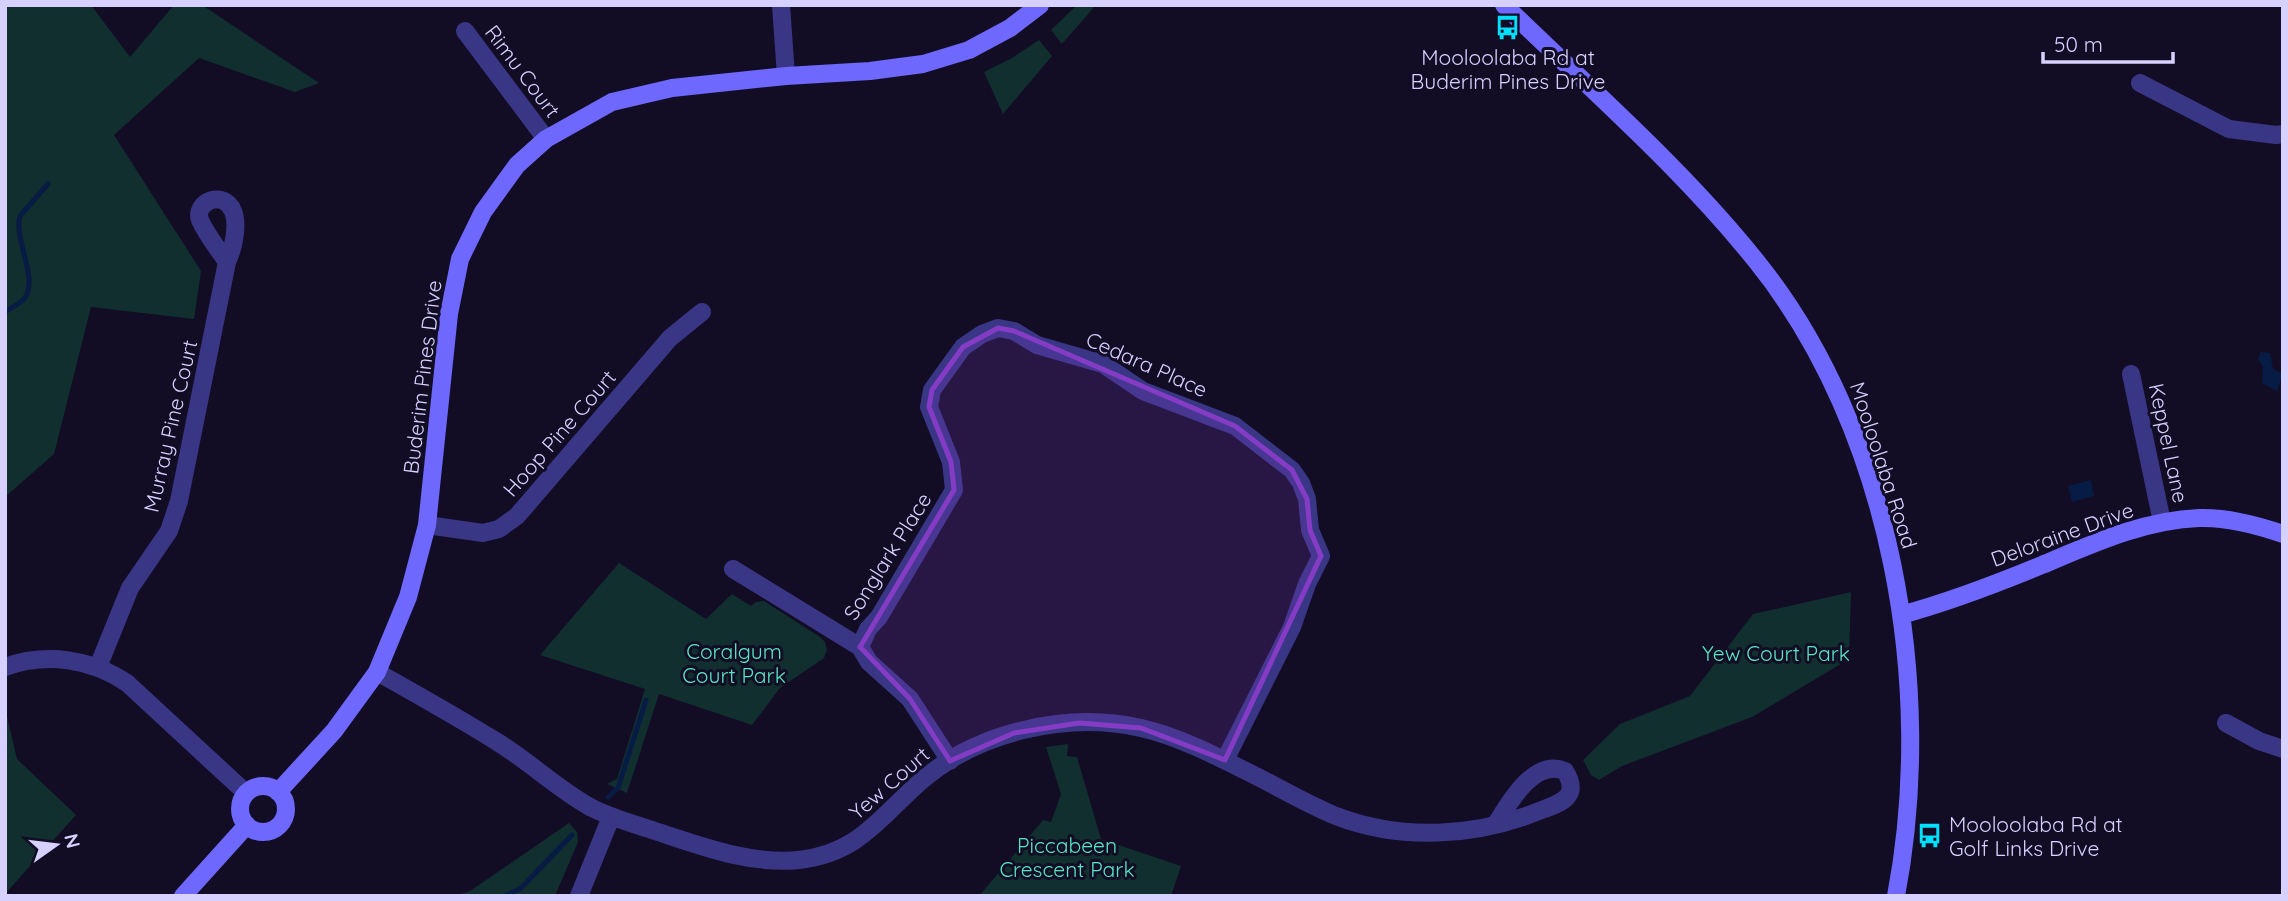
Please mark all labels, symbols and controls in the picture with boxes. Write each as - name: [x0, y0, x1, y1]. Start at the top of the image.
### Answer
- bus stop icon: Mooloolaba Rd at Buderim Pines Drive: [1494, 14, 1522, 42]
- street label: Rimu Court: [480, 20, 566, 122]
- scale bar: [2043, 21, 2172, 65]
- text: 50 m: [2054, 31, 2103, 57]
- place label: Mooloolaba Rd at Buderim Pines Drive: [1411, 44, 1605, 94]
- street label: Buderim Pines Drive: [397, 279, 447, 475]
- street label: Cedara Place: [1082, 326, 1212, 402]
- street label: Murray Pine Court: [138, 337, 202, 515]
- street label: Hoop Pine Court: [497, 364, 621, 502]
- street label: Mooloolaba Road: [1845, 378, 1923, 552]
- street label: Keppel Lane: [2144, 381, 2194, 505]
- street label: Songlark Place: [838, 488, 936, 624]
- street label: Deloraine Drive: [1987, 496, 2137, 572]
- park label: Coralgum Court Park: [682, 638, 786, 688]
- park label: Yew Court Park: [1702, 640, 1850, 666]
- street label: Yew Court: [844, 741, 934, 825]
- north arrow: [21, 810, 91, 880]
- place label: Mooloolaba Rd at Golf Links Drive: [1949, 811, 2123, 861]
- bus stop icon: Mooloolaba Rd at Golf Links Drive: [1915, 822, 1943, 850]
- text: N: [59, 831, 86, 851]
- park label: Piccabeen Crescent Park: [999, 832, 1135, 882]

